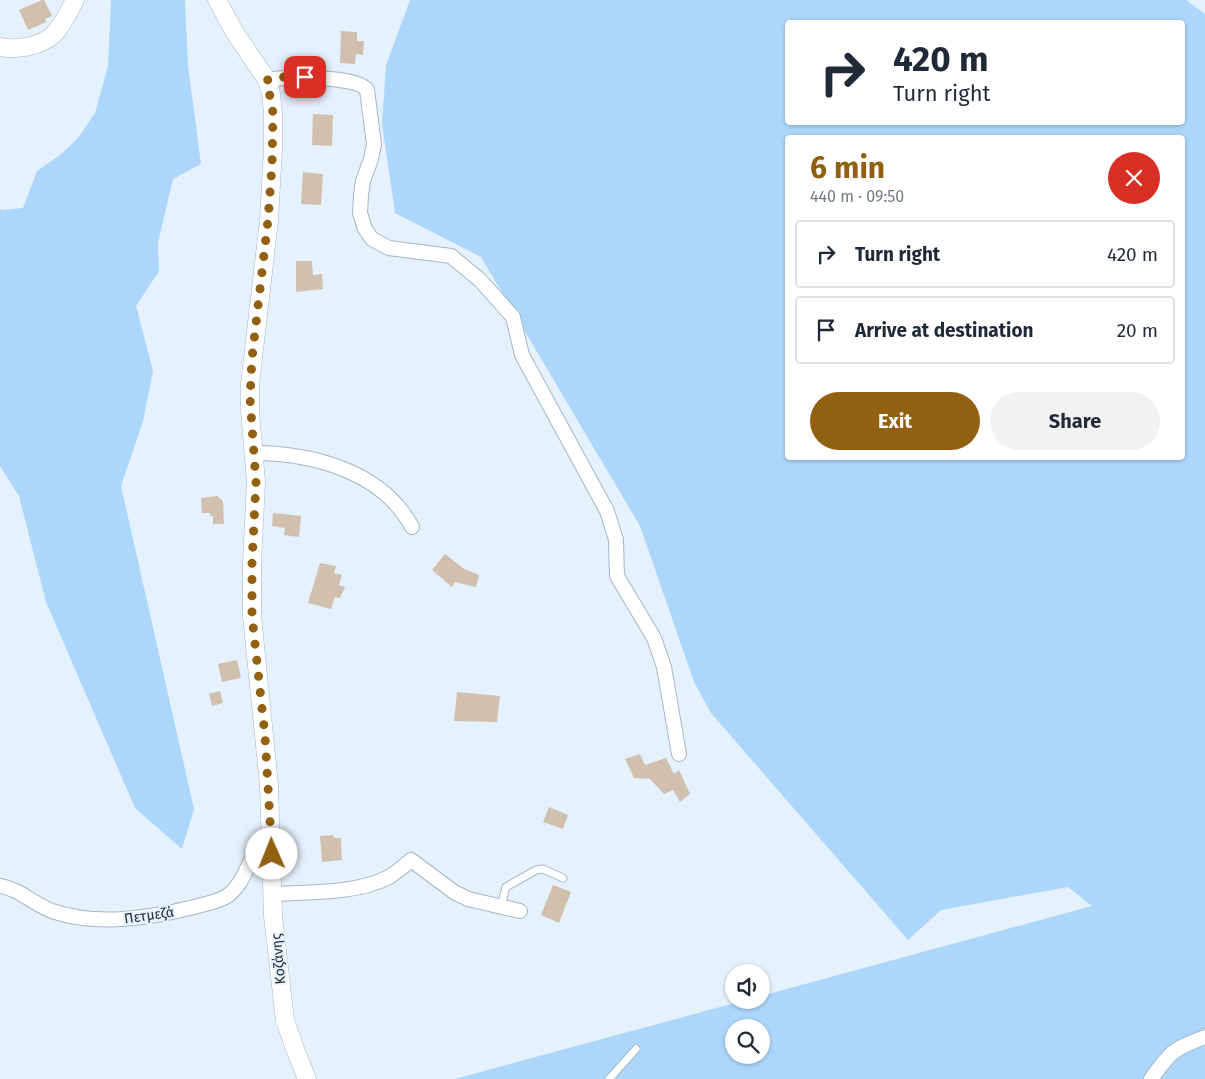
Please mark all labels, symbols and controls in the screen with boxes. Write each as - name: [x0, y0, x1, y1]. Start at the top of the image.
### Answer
- text: 420 m: [893, 38, 989, 80]
- icon: right: [810, 40, 875, 105]
- pin: [284, 56, 326, 98]
- icon: arrive: [291, 63, 319, 91]
- text: Turn right: [893, 80, 990, 107]
- text: 6 min: [810, 150, 885, 186]
- button: close: [1108, 152, 1160, 204]
- text: 440 m · 09:50: [810, 187, 904, 206]
- icon: right: [812, 240, 840, 268]
- text: Turn right: [855, 243, 940, 266]
- text: 420 m: [1107, 243, 1158, 266]
- icon: arrive: [812, 316, 840, 344]
- text: Arrive at destination: [855, 319, 1034, 342]
- text: 20 m: [1117, 319, 1158, 342]
- button: Exit: [810, 392, 980, 450]
- button: Share: [990, 392, 1160, 450]
- position arrow: [245, 827, 297, 879]
- street label: Πετμεζά: [123, 904, 175, 927]
- street label: Κοζάνης: [268, 932, 289, 985]
- map controls: [725, 964, 770, 1064]
- button: sound: [725, 964, 770, 1009]
- button: search: [725, 1019, 770, 1064]

